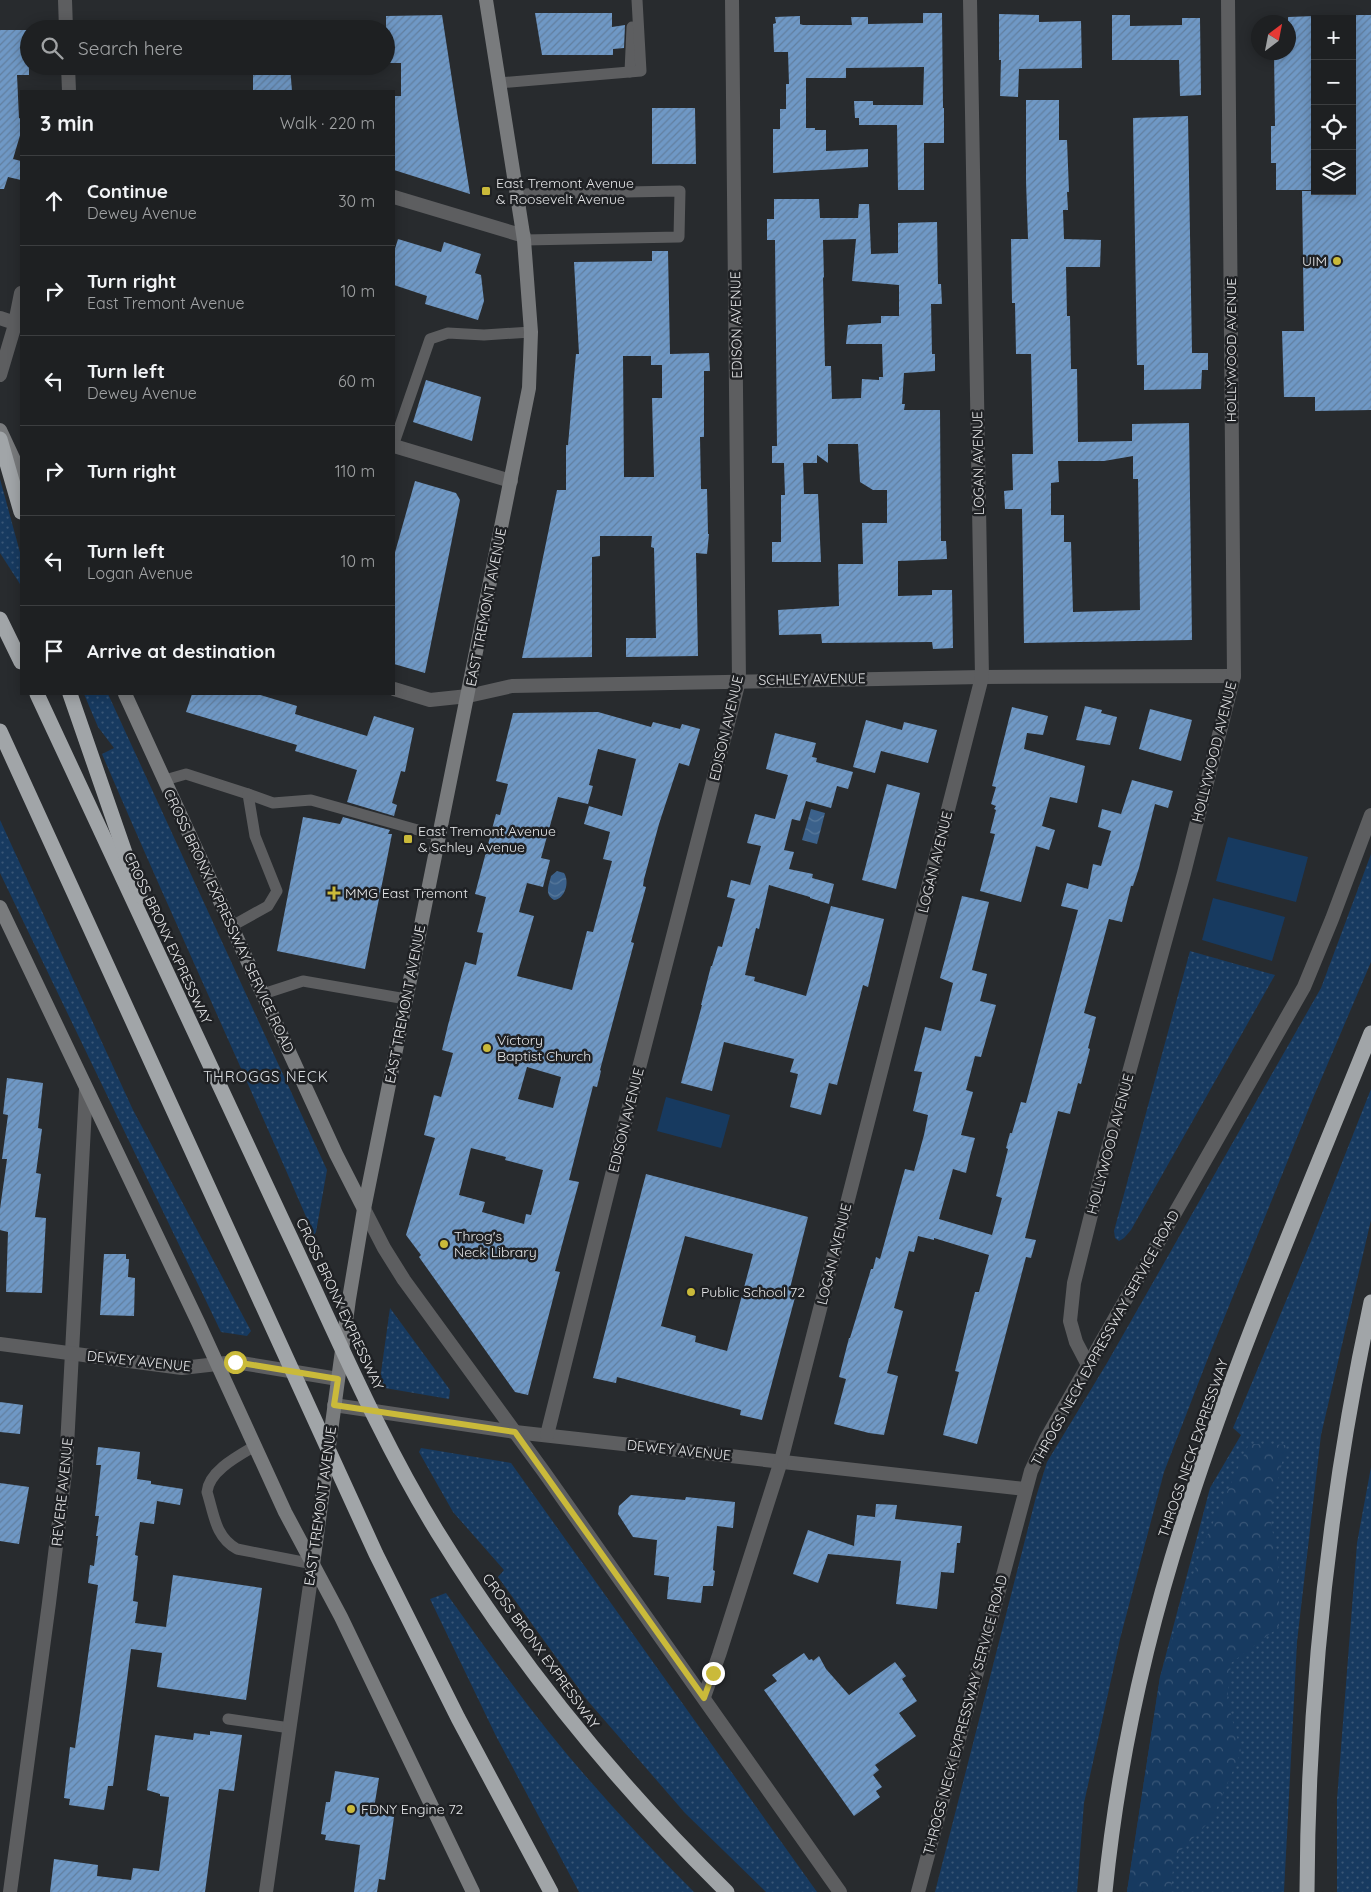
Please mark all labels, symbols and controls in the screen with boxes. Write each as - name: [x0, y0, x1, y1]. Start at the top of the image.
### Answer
- north arrow: [1251, 15, 1296, 60]
- map controls: [1311, 15, 1356, 195]
- button: +: [1311, 15, 1356, 60]
- search box: [20, 20, 395, 75]
- icon: search: [38, 34, 66, 62]
- text: Search here: [78, 36, 183, 60]
- button: −: [1311, 60, 1356, 105]
- button: locate: [1311, 105, 1356, 150]
- text: 3 min: [40, 110, 94, 136]
- text: Walk · 220 m: [280, 113, 375, 133]
- button: layers: [1311, 150, 1356, 195]
- place label: East Tremont Avenue & Roosevelt Avenue: [496, 174, 634, 208]
- text: Continue: [87, 179, 168, 203]
- marker: East Tremont Avenue & Roosevelt Avenue: [480, 185, 492, 197]
- icon: ahead: [40, 187, 68, 215]
- text: 30 m: [338, 191, 375, 211]
- text: Dewey Avenue: [87, 203, 197, 223]
- place label: UIM: [1302, 252, 1327, 270]
- marker: UIM: [1331, 255, 1343, 267]
- text: Turn right: [87, 269, 176, 293]
- street label: EDISON AVENUE: [726, 271, 746, 379]
- icon: right: [40, 277, 68, 305]
- street label: HOLLYWOOD AVENUE: [1222, 278, 1240, 422]
- text: 10 m: [341, 281, 375, 301]
- text: East Tremont Avenue: [87, 293, 245, 313]
- text: Turn left: [87, 359, 165, 383]
- icon: left: [40, 367, 68, 395]
- text: 60 m: [338, 371, 375, 391]
- text: Dewey Avenue: [87, 383, 197, 403]
- street label: LOGAN AVENUE: [968, 411, 988, 515]
- icon: right: [40, 457, 68, 485]
- text: Turn right: [87, 459, 176, 483]
- text: 110 m: [335, 461, 375, 481]
- street label: EAST TREMONT AVENUE: [462, 526, 510, 688]
- text: Turn left: [87, 539, 165, 563]
- icon: left: [40, 547, 68, 575]
- text: 10 m: [341, 551, 375, 571]
- text: Logan Avenue: [87, 563, 193, 583]
- icon: arrive: [40, 637, 68, 665]
- text: Arrive at destination: [87, 639, 276, 663]
- street label: SCHLEY AVENUE: [758, 669, 866, 689]
- street label: EDISON AVENUE: [705, 674, 747, 782]
- street label: HOLLYWOOD AVENUE: [1188, 680, 1240, 824]
- street label: CROSS BRONX EXPRESSWAY SERVICE ROAD: [160, 786, 298, 1056]
- street label: LOGAN AVENUE: [914, 809, 956, 915]
- place label: East Tremont Avenue & Schley Avenue: [418, 822, 556, 856]
- marker: East Tremont Avenue & Schley Avenue: [402, 833, 414, 845]
- street label: CROSS BRONX EXPRESSWAY: [121, 849, 215, 1027]
- place label: MMG East Tremont: [345, 884, 468, 902]
- marker: MMG East Tremont: [327, 886, 341, 900]
- street label: EAST TREMONT AVENUE: [381, 923, 429, 1085]
- place label: Victory Baptist Church: [497, 1031, 591, 1065]
- marker: Victory Baptist Church: [481, 1042, 493, 1054]
- street label: EDISON AVENUE: [604, 1066, 648, 1174]
- district label: THROGGS NECK: [203, 1067, 329, 1086]
- street label: HOLLYWOOD AVENUE: [1083, 1072, 1137, 1216]
- street label: LOGAN AVENUE: [813, 1201, 855, 1307]
- street label: THROGS NECK EXPRESSWAY SERVICE ROAD: [1027, 1207, 1183, 1469]
- street label: CROSS BRONX EXPRESSWAY: [292, 1215, 388, 1393]
- place label: Throg's Neck Library: [454, 1227, 537, 1261]
- marker: Throg's Neck Library: [438, 1238, 450, 1250]
- place label: Public School 72: [701, 1283, 805, 1301]
- marker: Public School 72: [685, 1286, 697, 1298]
- street label: DEWEY AVENUE: [86, 1347, 192, 1375]
- route start: [224, 1351, 247, 1374]
- street label: THROGS NECK EXPRESSWAY: [1154, 1356, 1232, 1540]
- street label: EAST TREMONT AVENUE: [300, 1425, 340, 1587]
- street label: DEWEY AVENUE: [626, 1436, 732, 1464]
- street label: REVERE AVENUE: [47, 1437, 77, 1547]
- street label: CROSS BRONX EXPRESSWAY: [479, 1570, 604, 1732]
- street label: THROGS NECK EXPRESSWAY SERVICE ROAD: [919, 1573, 1011, 1857]
- route end: [702, 1662, 725, 1685]
- place label: FDNY Engine 72: [361, 1800, 464, 1818]
- marker: FDNY Engine 72: [345, 1803, 357, 1815]

